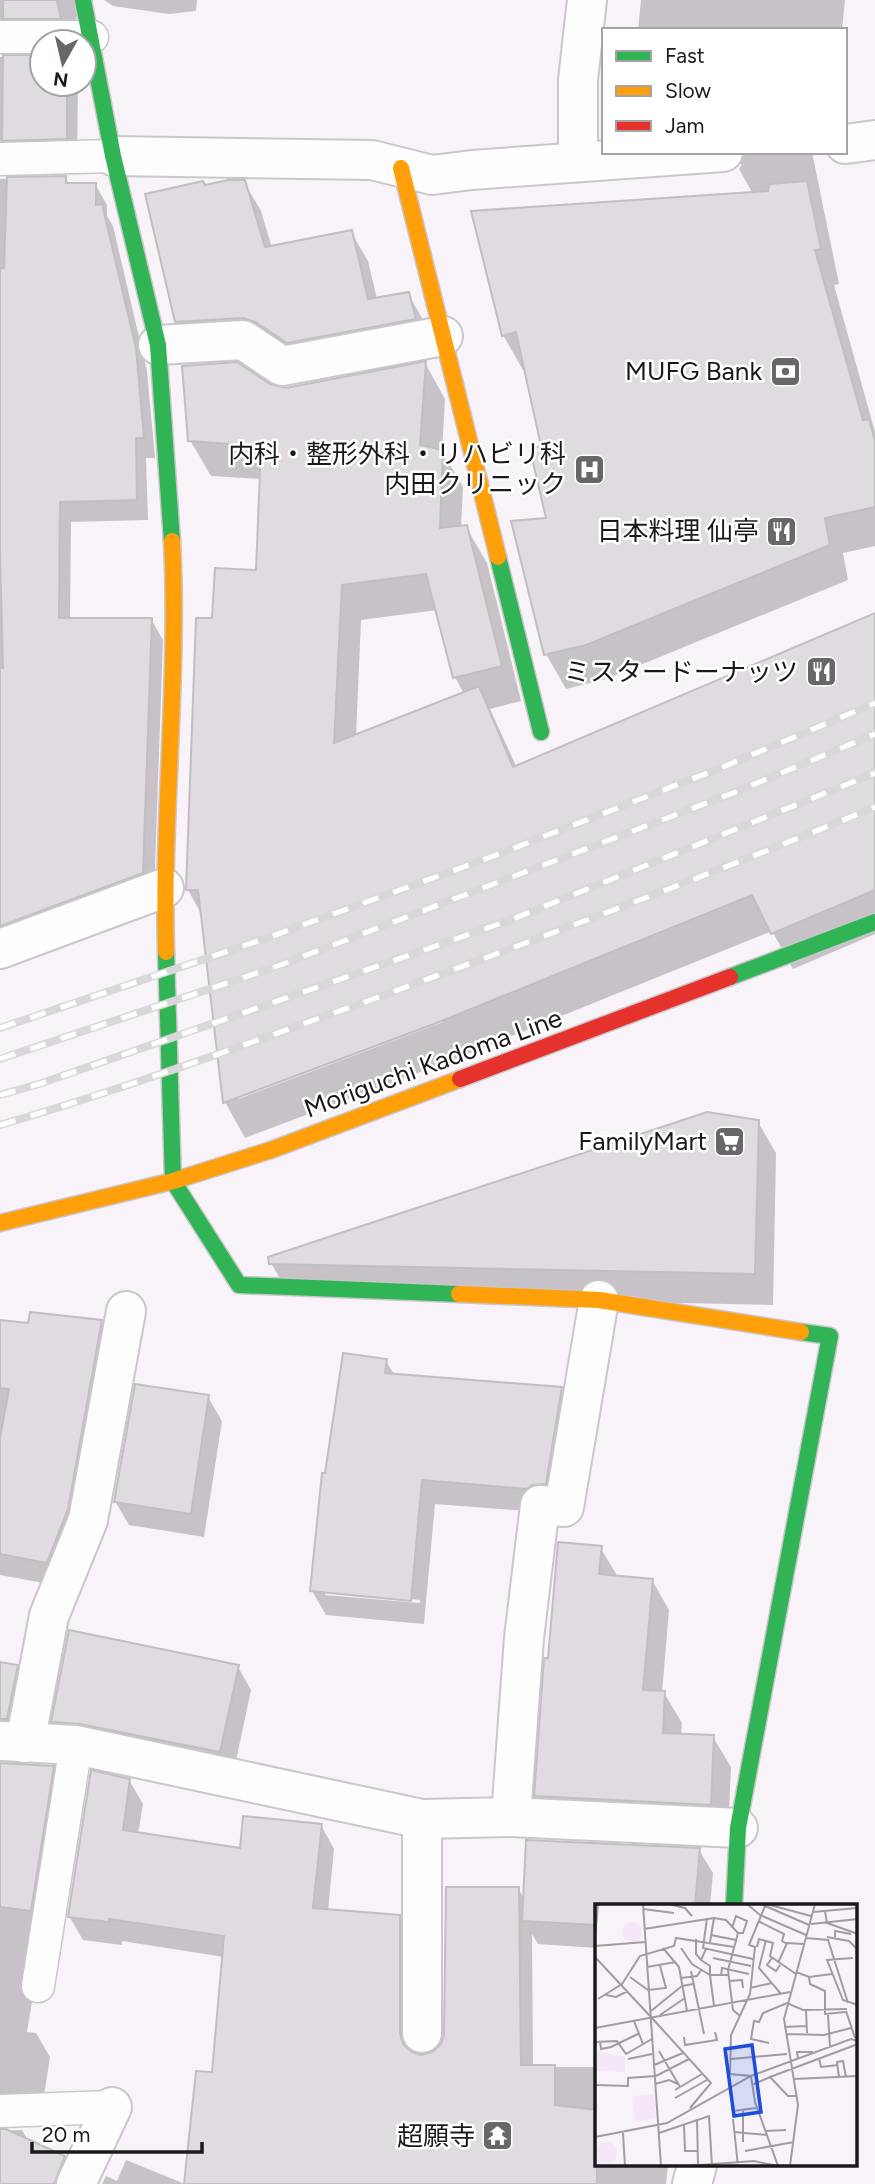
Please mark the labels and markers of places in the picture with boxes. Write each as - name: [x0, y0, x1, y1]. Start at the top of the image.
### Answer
- bank icon: MUFG Bank: [768, 354, 802, 388]
- place label: MUFG Bank: [625, 355, 762, 387]
- place label: 内科・整形外科・リハビリ科 内田クリニック: [228, 438, 566, 500]
- hospital icon: 内科・整形外科・リハビリ科 内田クリニック: [572, 452, 606, 486]
- restaurant icon: 日本料理 仙亭: [765, 514, 799, 548]
- place label: 日本料理 仙亭: [597, 515, 759, 547]
- restaurant icon: ミスタードーナッツ: [804, 655, 838, 689]
- place label: ミスタードーナッツ: [564, 656, 798, 688]
- supermarket icon: FamilyMart: [713, 1124, 747, 1158]
- place label: FamilyMart: [578, 1125, 707, 1157]
- temple icon: 超願寺: [481, 2119, 515, 2153]
- place label: 超願寺: [397, 2120, 475, 2152]

